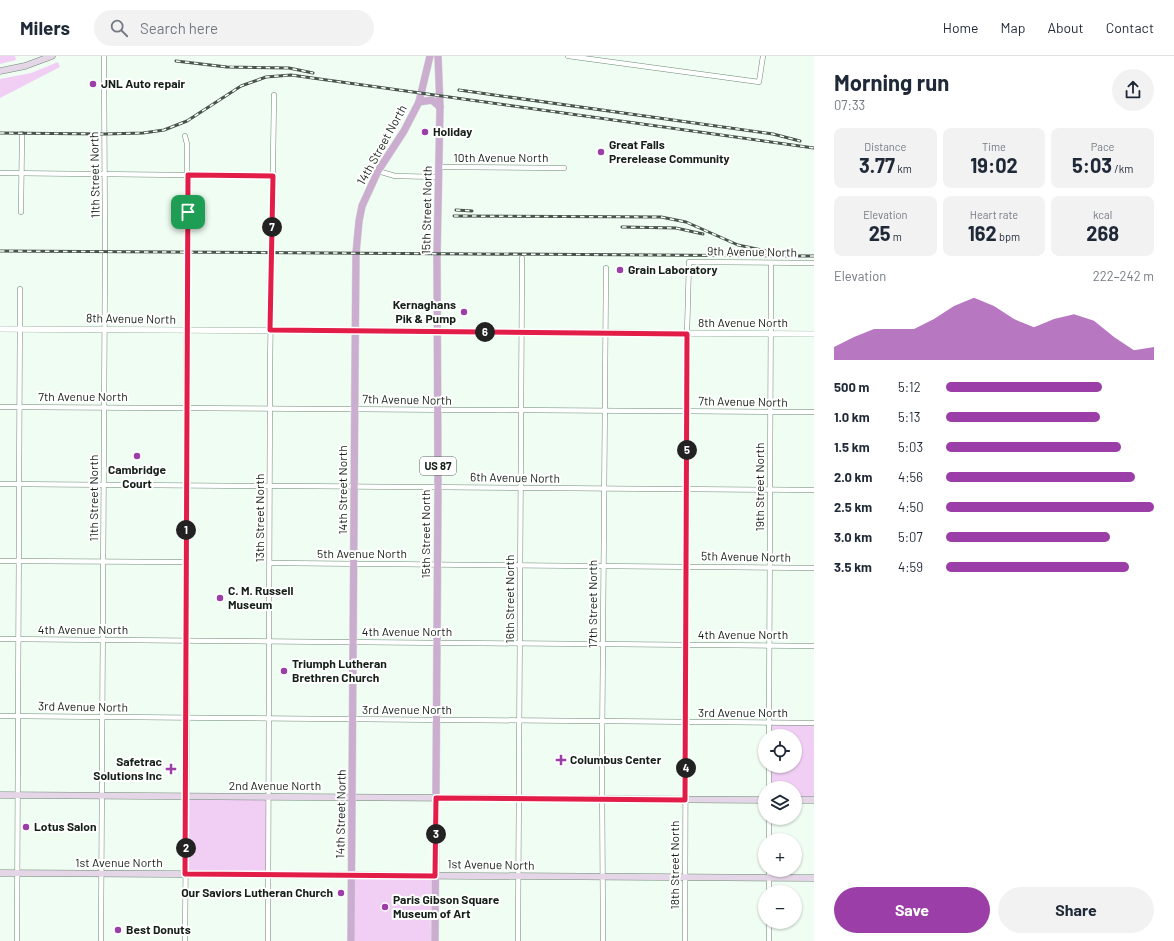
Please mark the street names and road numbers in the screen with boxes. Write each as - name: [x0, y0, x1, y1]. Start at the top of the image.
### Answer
- street label: 14th Street North: [353, 102, 409, 187]
- street label: 11th Street North: [86, 131, 102, 219]
- street label: 10th Avenue North: [454, 150, 548, 164]
- street label: 15th Street North: [418, 165, 434, 254]
- street label: 9th Avenue North: [707, 243, 797, 259]
- street label: 8th Avenue North: [86, 310, 176, 326]
- street label: 8th Avenue North: [698, 315, 788, 329]
- street label: 7th Avenue North: [38, 389, 128, 403]
- street label: 7th Avenue North: [362, 391, 452, 407]
- street label: 7th Avenue North: [698, 393, 788, 409]
- street label: 19th Street North: [752, 443, 766, 531]
- street label: 14th Street North: [335, 445, 349, 535]
- street label: 11th Street North: [86, 455, 100, 541]
- road number: US 87: [420, 457, 456, 475]
- street label: 6th Avenue North: [470, 469, 560, 485]
- street label: 13th Street North: [252, 474, 266, 562]
- street label: 15th Street North: [418, 490, 432, 578]
- street label: 5th Avenue North: [317, 546, 407, 560]
- street label: 5th Avenue North: [701, 548, 791, 564]
- street label: 16th Street North: [502, 555, 516, 643]
- street label: 17th Street North: [585, 560, 599, 648]
- street label: 4th Avenue North: [38, 622, 128, 636]
- street label: 4th Avenue North: [362, 624, 452, 638]
- street label: 4th Avenue North: [698, 627, 788, 641]
- street label: 3rd Avenue North: [38, 698, 128, 714]
- street label: 3rd Avenue North: [362, 702, 452, 716]
- street label: 3rd Avenue North: [698, 705, 788, 719]
- street label: 14th Street North: [332, 769, 348, 859]
- street label: 2nd Avenue North: [229, 778, 321, 792]
- street label: 18th Street North: [667, 821, 681, 909]
- street label: 1st Avenue North: [75, 855, 163, 869]
- street label: 1st Avenue North: [447, 856, 535, 872]

